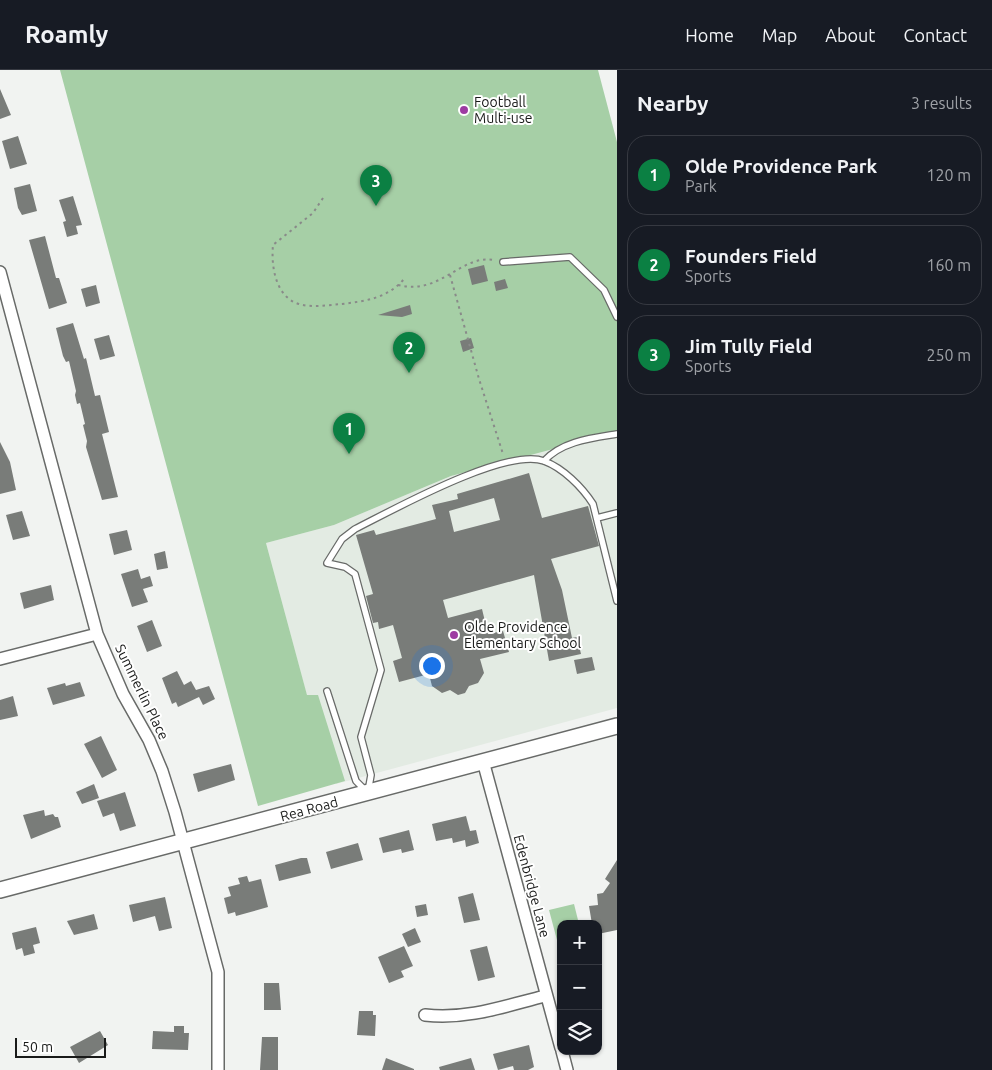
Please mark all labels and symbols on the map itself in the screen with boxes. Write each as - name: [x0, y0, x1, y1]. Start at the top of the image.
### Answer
- place label: Football Multi-use: [474, 94, 533, 126]
- marker: Football Multi-use: [458, 104, 470, 116]
- pin: 3: [360, 165, 392, 206]
- pin: 2: [393, 332, 425, 373]
- pin: 1: [333, 413, 365, 454]
- place label: Olde Providence Elementary School: [464, 619, 582, 651]
- marker: Olde Providence Elementary School: [448, 629, 460, 641]
- street label: Summerlin Place: [112, 642, 172, 742]
- your location: [419, 653, 445, 679]
- street label: Rea Road: [278, 794, 340, 824]
- street label: Edenbridge Lane: [511, 833, 553, 939]
- scale bar: [15, 1035, 106, 1058]

